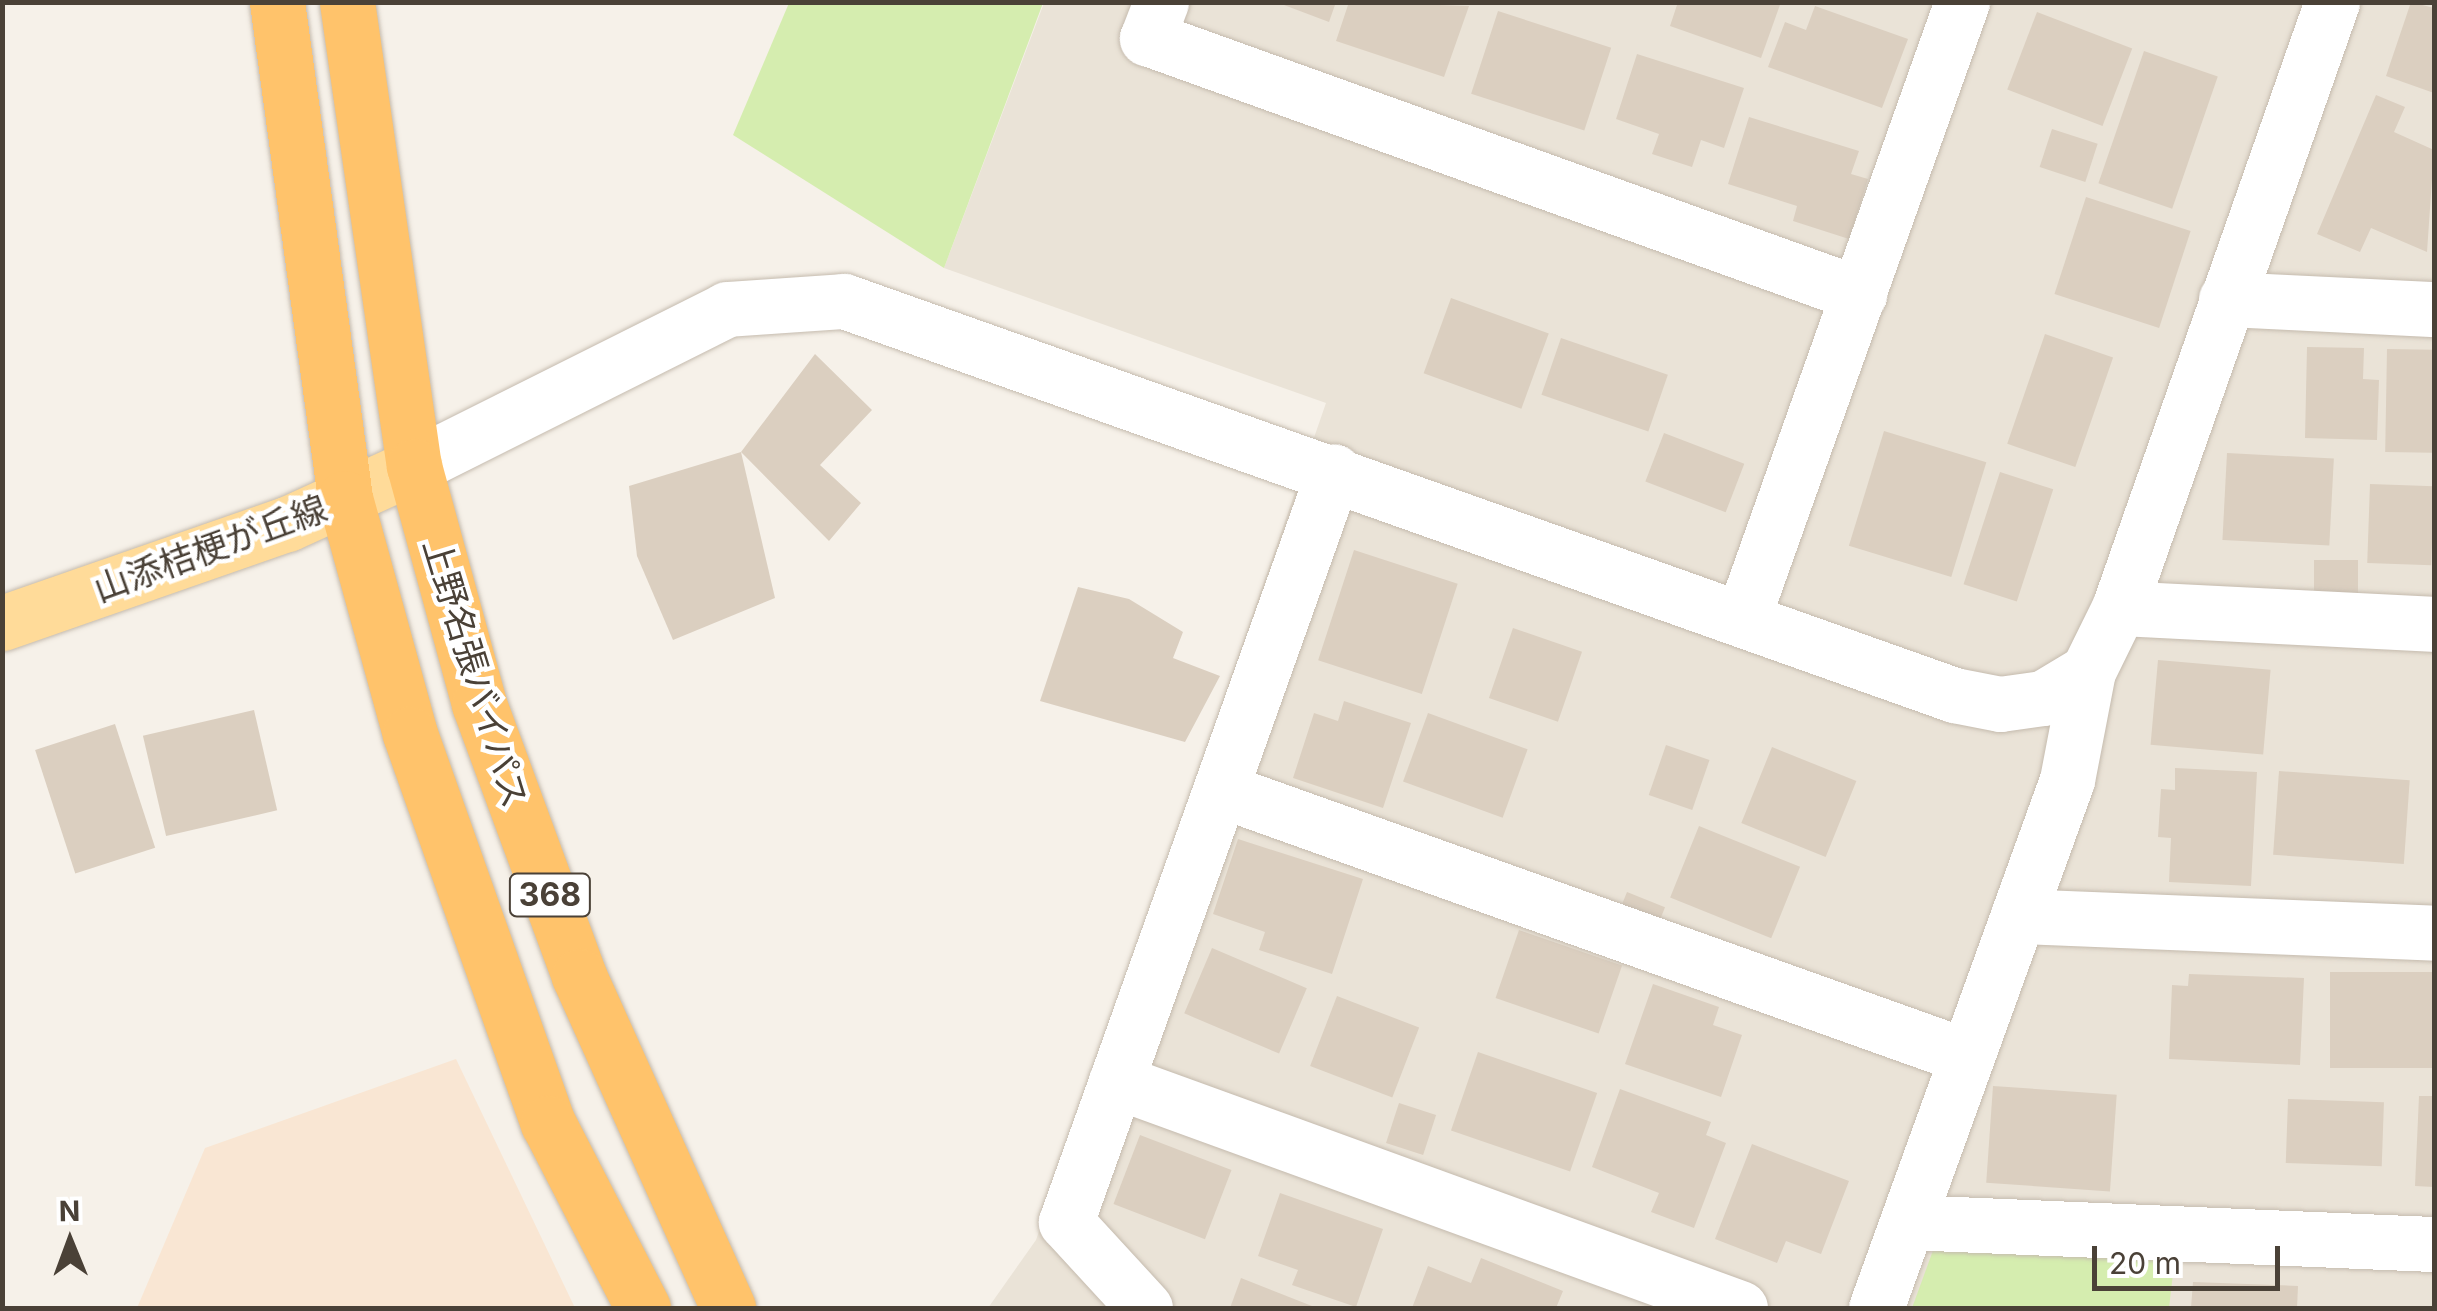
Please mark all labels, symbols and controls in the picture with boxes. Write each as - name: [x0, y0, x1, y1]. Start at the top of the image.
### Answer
- street label: 山添桔梗が丘線: [88, 486, 332, 610]
- street label: 上野名張バイパス: [415, 533, 537, 813]
- road number: 368: [508, 868, 592, 922]
- north arrow: [20, 1191, 120, 1291]
- text: N: [59, 1194, 80, 1228]
- scale bar: [2097, 1226, 2284, 1288]
- text: 20 m: [2109, 1245, 2181, 1281]

